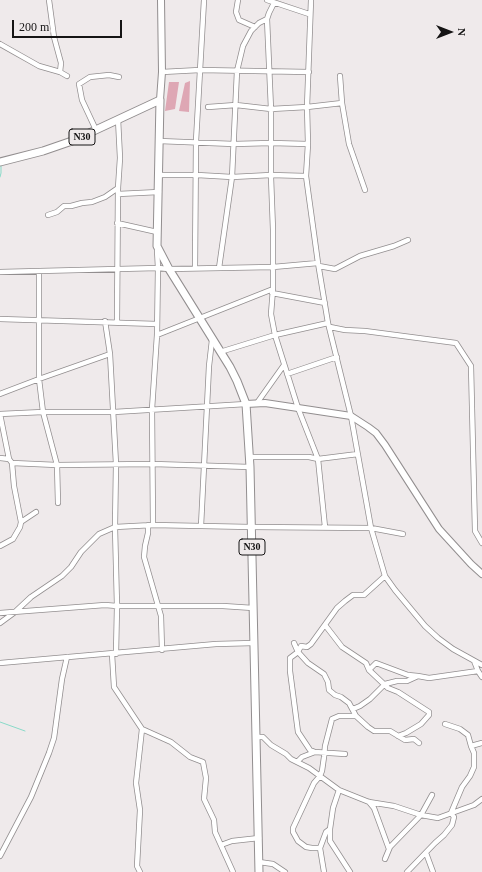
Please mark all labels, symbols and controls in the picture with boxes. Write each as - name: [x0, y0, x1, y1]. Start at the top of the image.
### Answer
- scale bar: [14, 12, 124, 38]
- north arrow: [430, 12, 470, 52]
- text: 200 m: [19, 20, 49, 34]
- text: N: [456, 28, 468, 36]
- road number: N30: [69, 129, 95, 145]
- road number: N30: [239, 539, 265, 555]

